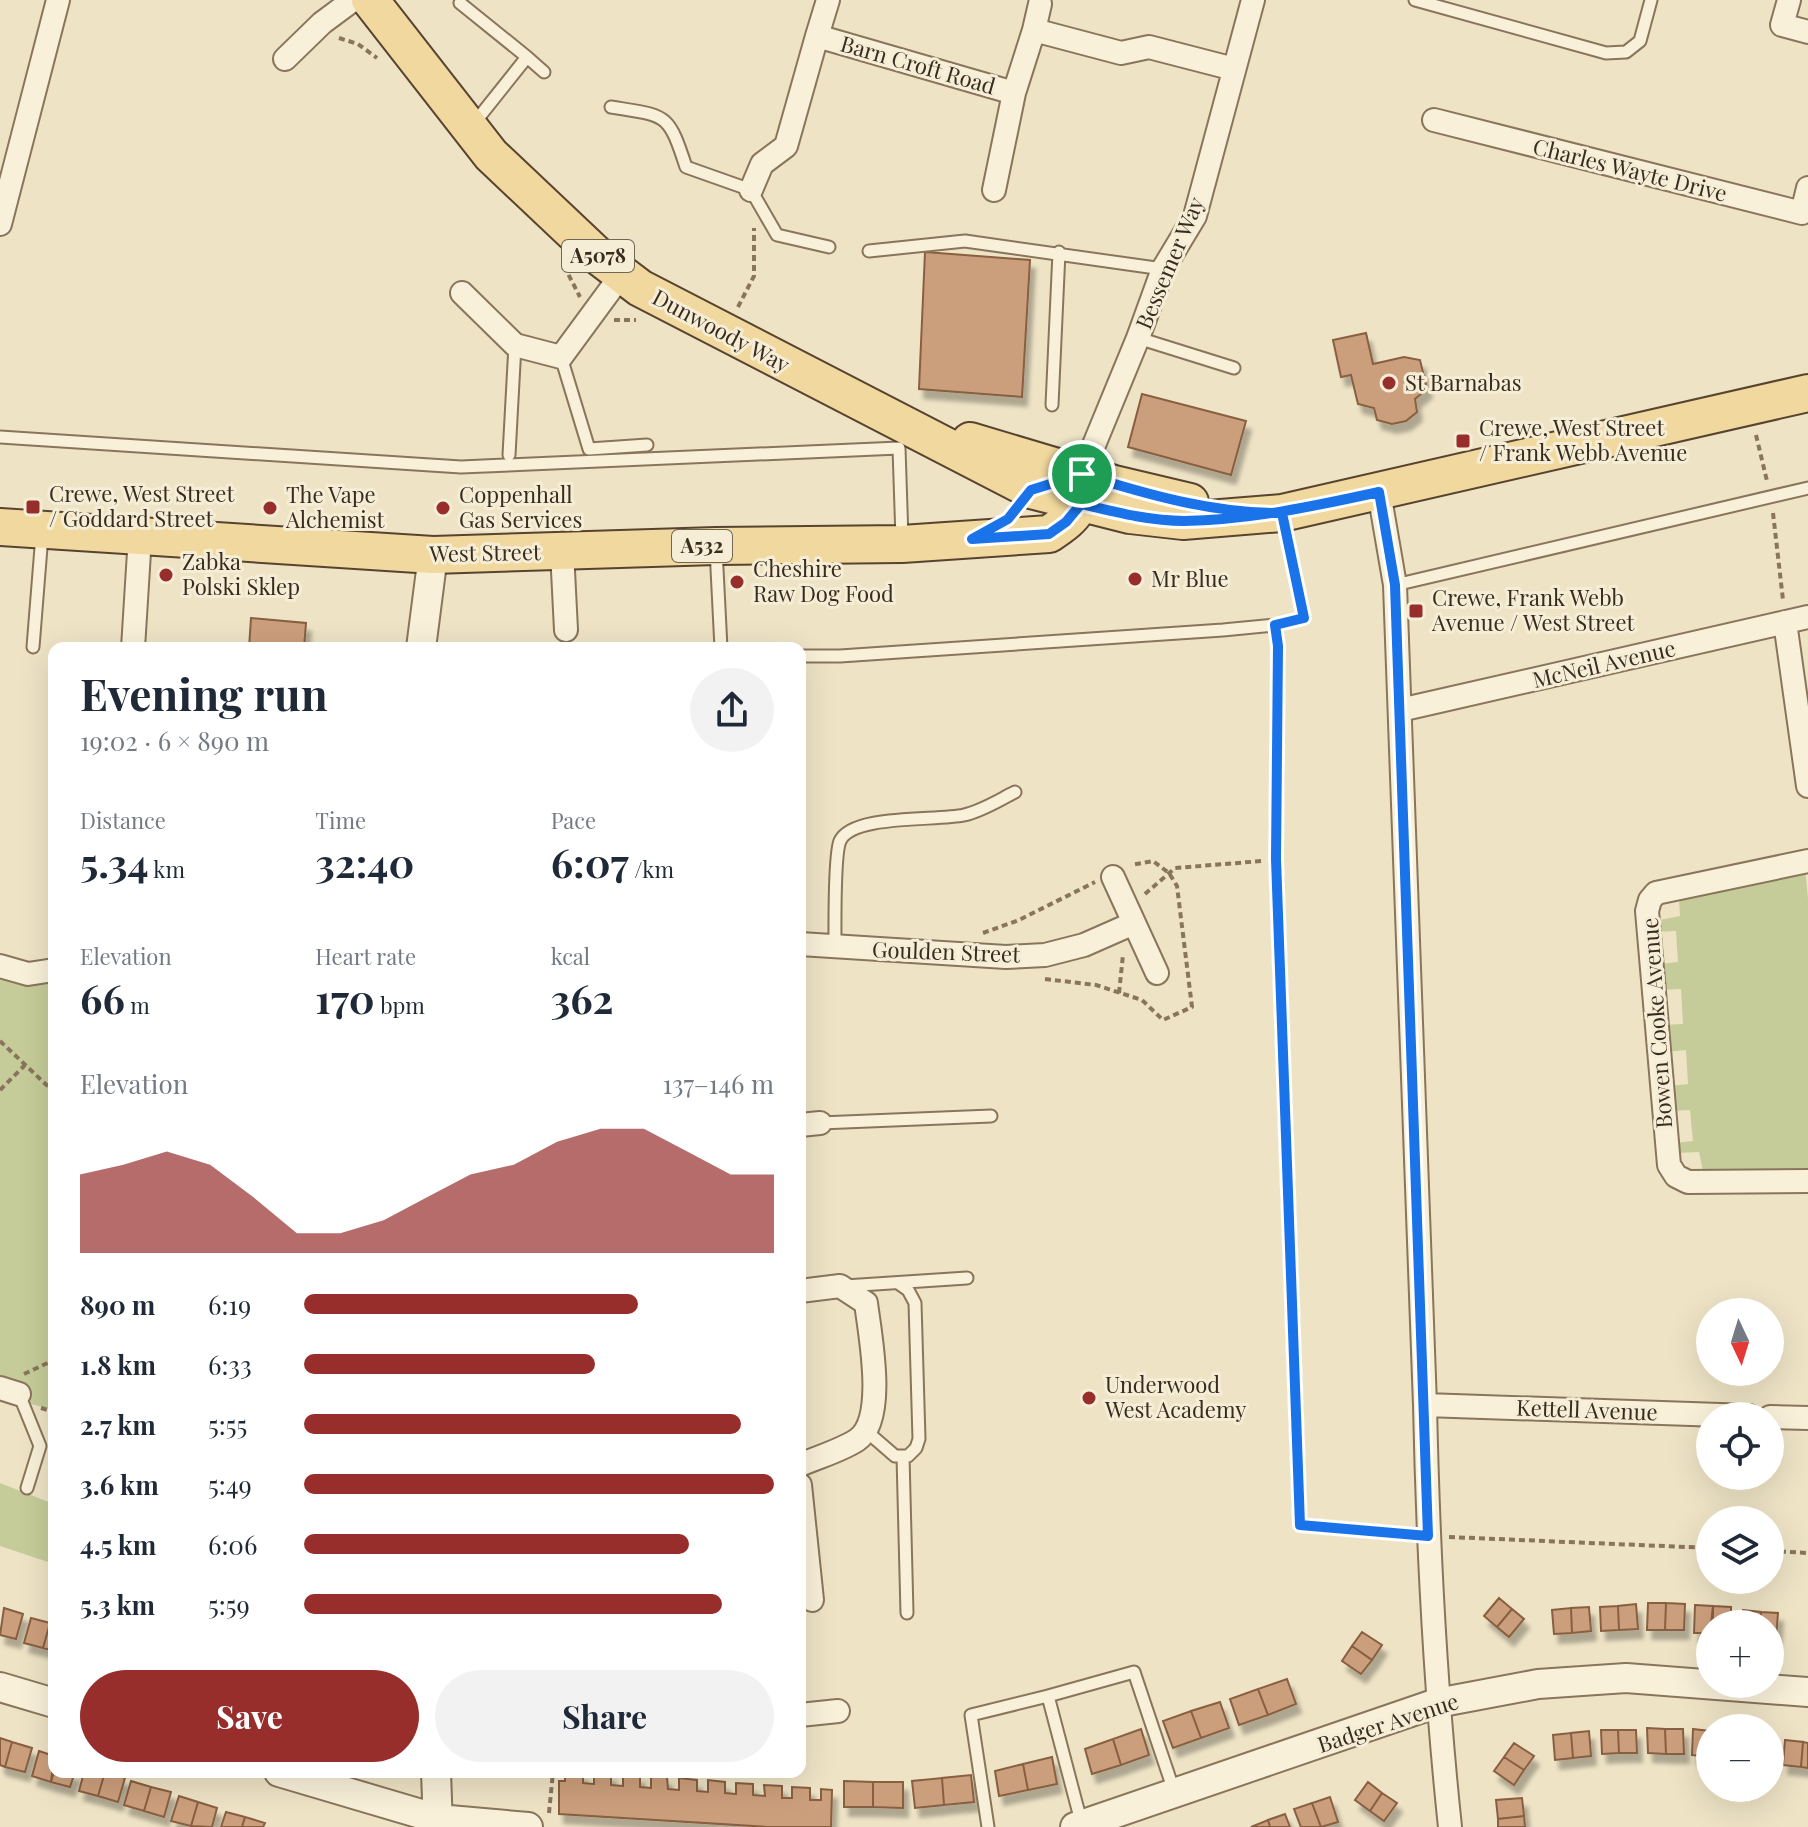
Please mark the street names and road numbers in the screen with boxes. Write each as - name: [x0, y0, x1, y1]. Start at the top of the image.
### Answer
- street label: Barn Croft Road: [837, 28, 999, 101]
- street label: Charles Wayte Drive: [1530, 130, 1730, 208]
- street label: Bessemer Way: [1128, 192, 1210, 333]
- road number: A5078: [562, 240, 634, 272]
- street label: Dunwoody Way: [648, 281, 795, 379]
- road number: A532: [672, 530, 732, 562]
- street label: West Street: [428, 536, 542, 568]
- street label: McNeil Avenue: [1529, 632, 1678, 694]
- street label: Bowen Cooke Avenue: [1634, 917, 1678, 1129]
- street label: Goulden Street: [872, 933, 1022, 969]
- street label: Kettell Avenue: [1516, 1392, 1658, 1426]
- street label: Badger Avenue: [1313, 1685, 1462, 1759]

